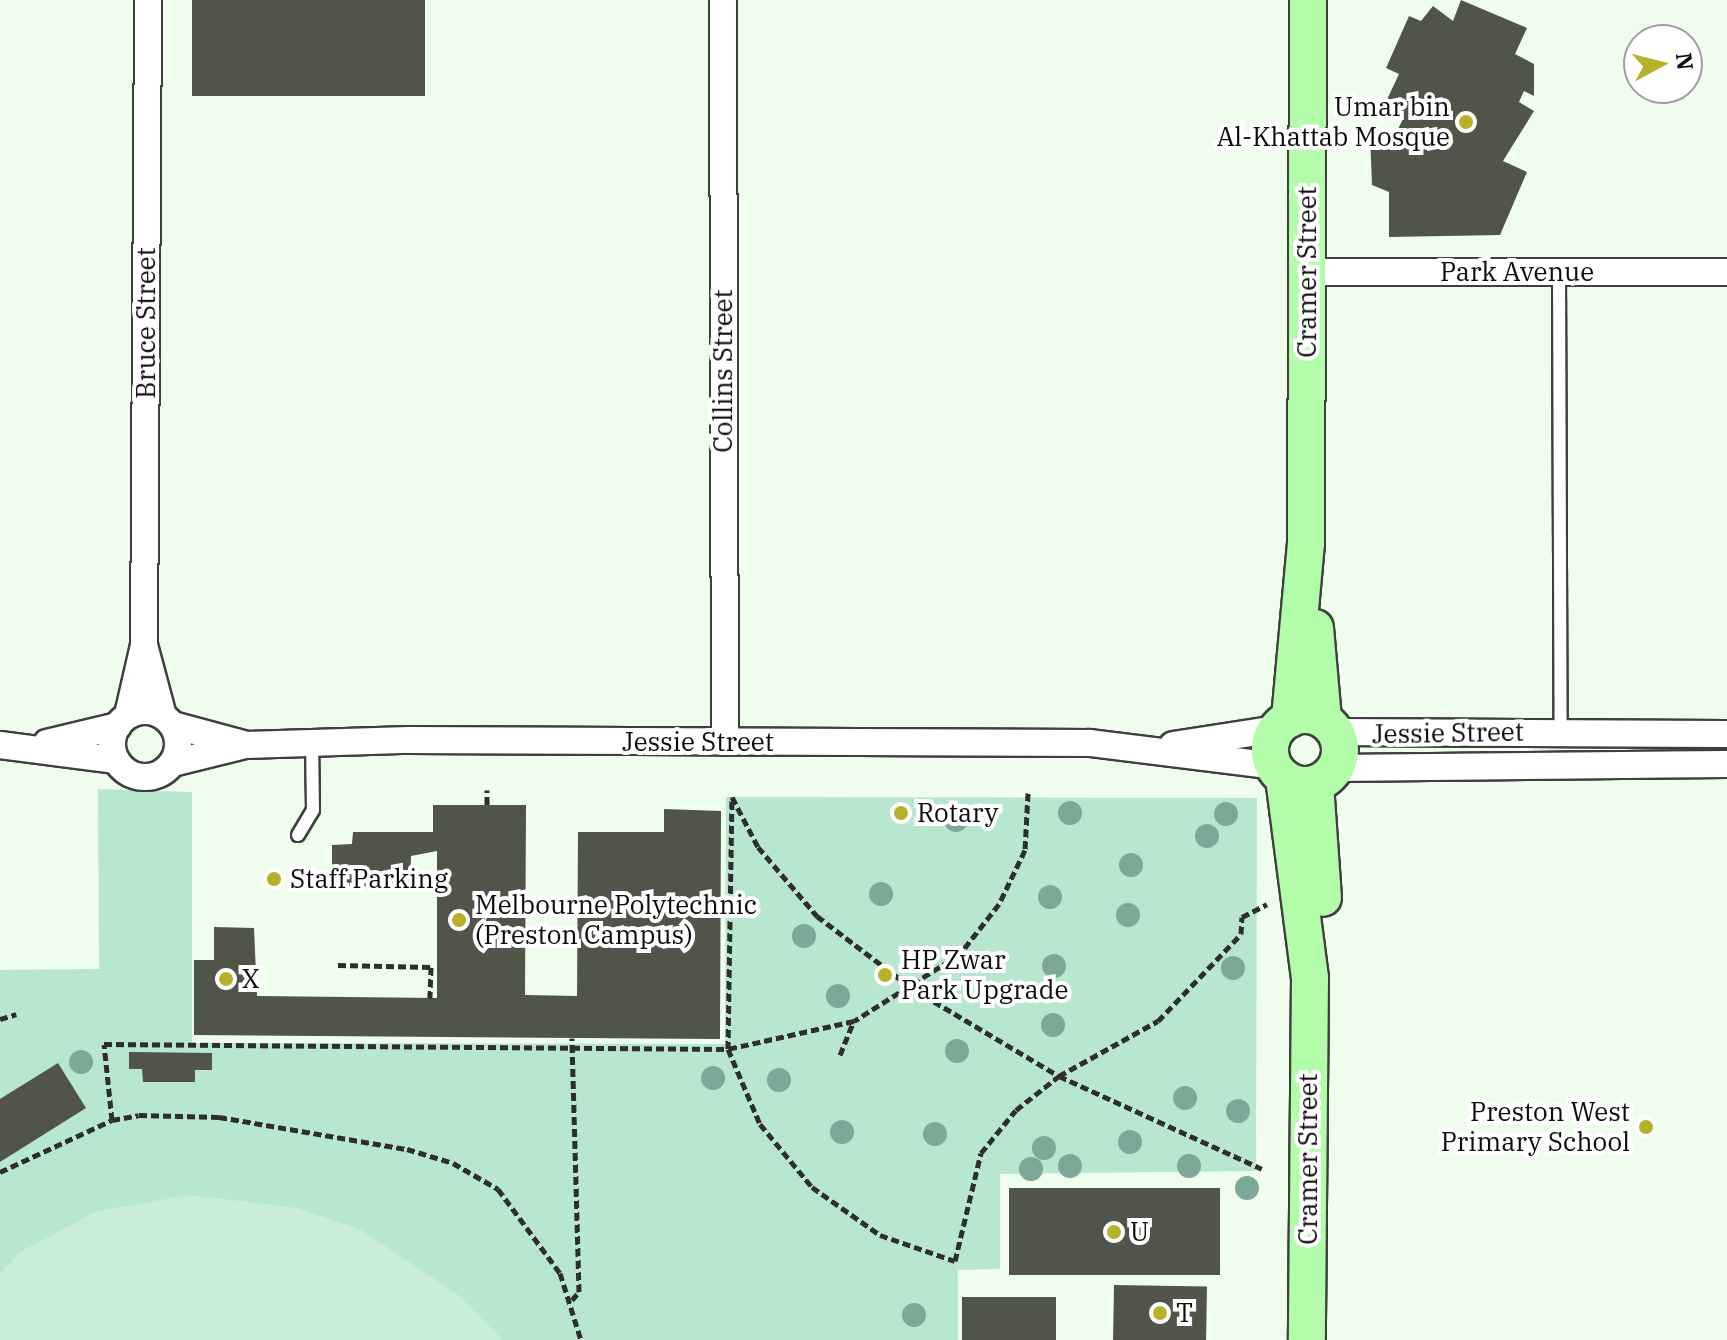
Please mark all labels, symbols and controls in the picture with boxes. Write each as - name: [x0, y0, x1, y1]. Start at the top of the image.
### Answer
- north arrow: [1623, 24, 1703, 104]
- text: N: [1670, 51, 1701, 72]
- place label: Umar bin Al-Khattab Mosque: [1217, 91, 1450, 152]
- marker: Umar bin Al-Khattab Mosque: [1457, 113, 1475, 131]
- street label: Cramer Street: [1291, 186, 1323, 358]
- street label: Bruce Street: [130, 247, 162, 399]
- street label: Park Avenue: [1440, 256, 1594, 288]
- street label: Collins Street: [707, 289, 739, 453]
- street label: Jessie Street: [1372, 716, 1524, 750]
- street label: Jessie Street: [622, 726, 774, 758]
- place label: Rotary: [917, 797, 998, 829]
- marker: Rotary: [892, 804, 910, 822]
- place label: Staff Parking: [290, 863, 448, 895]
- marker: Staff Parking: [265, 870, 283, 888]
- place label: Melbourne Polytechnic (Preston Campus): [475, 889, 757, 950]
- marker: Melbourne Polytechnic (Preston Campus): [450, 911, 468, 929]
- place label: HP Zwar Park Upgrade: [901, 944, 1068, 1006]
- place label: X: [242, 963, 259, 995]
- marker: HP Zwar Park Upgrade: [876, 966, 894, 984]
- marker: X: [217, 970, 235, 988]
- street label: Cramer Street: [1292, 1073, 1324, 1245]
- place label: Preston West Primary School: [1441, 1096, 1630, 1158]
- marker: Preston West Primary School: [1637, 1118, 1655, 1136]
- place label: U: [1130, 1216, 1149, 1248]
- marker: U: [1105, 1223, 1123, 1241]
- place label: T: [1176, 1297, 1193, 1329]
- marker: T: [1151, 1304, 1169, 1322]

